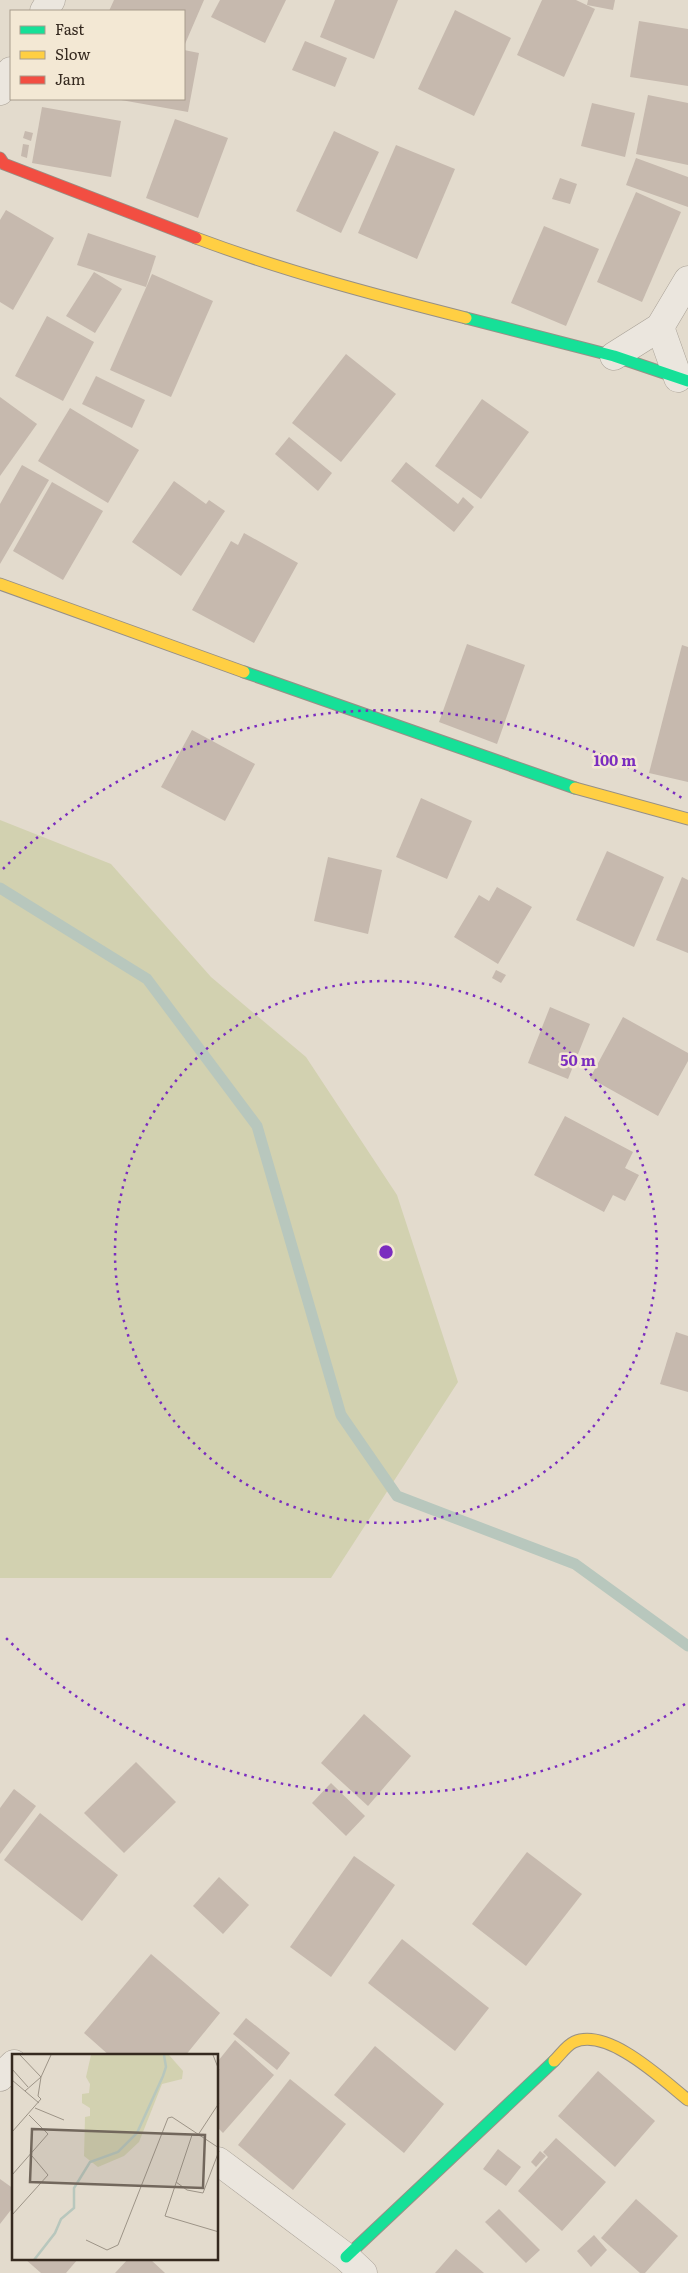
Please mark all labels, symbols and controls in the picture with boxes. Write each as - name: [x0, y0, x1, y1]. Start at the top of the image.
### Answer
- legend: [10, 10, 185, 100]
- text: Fast: [55, 17, 84, 40]
- text: Slow: [55, 42, 90, 65]
- text: Jam: [55, 67, 86, 90]
- text: 100 m: [594, 748, 636, 771]
- text: 50 m: [560, 1048, 596, 1071]
- centre of rings: [377, 1243, 395, 1261]
- inset map: [12, 2054, 219, 2260]

